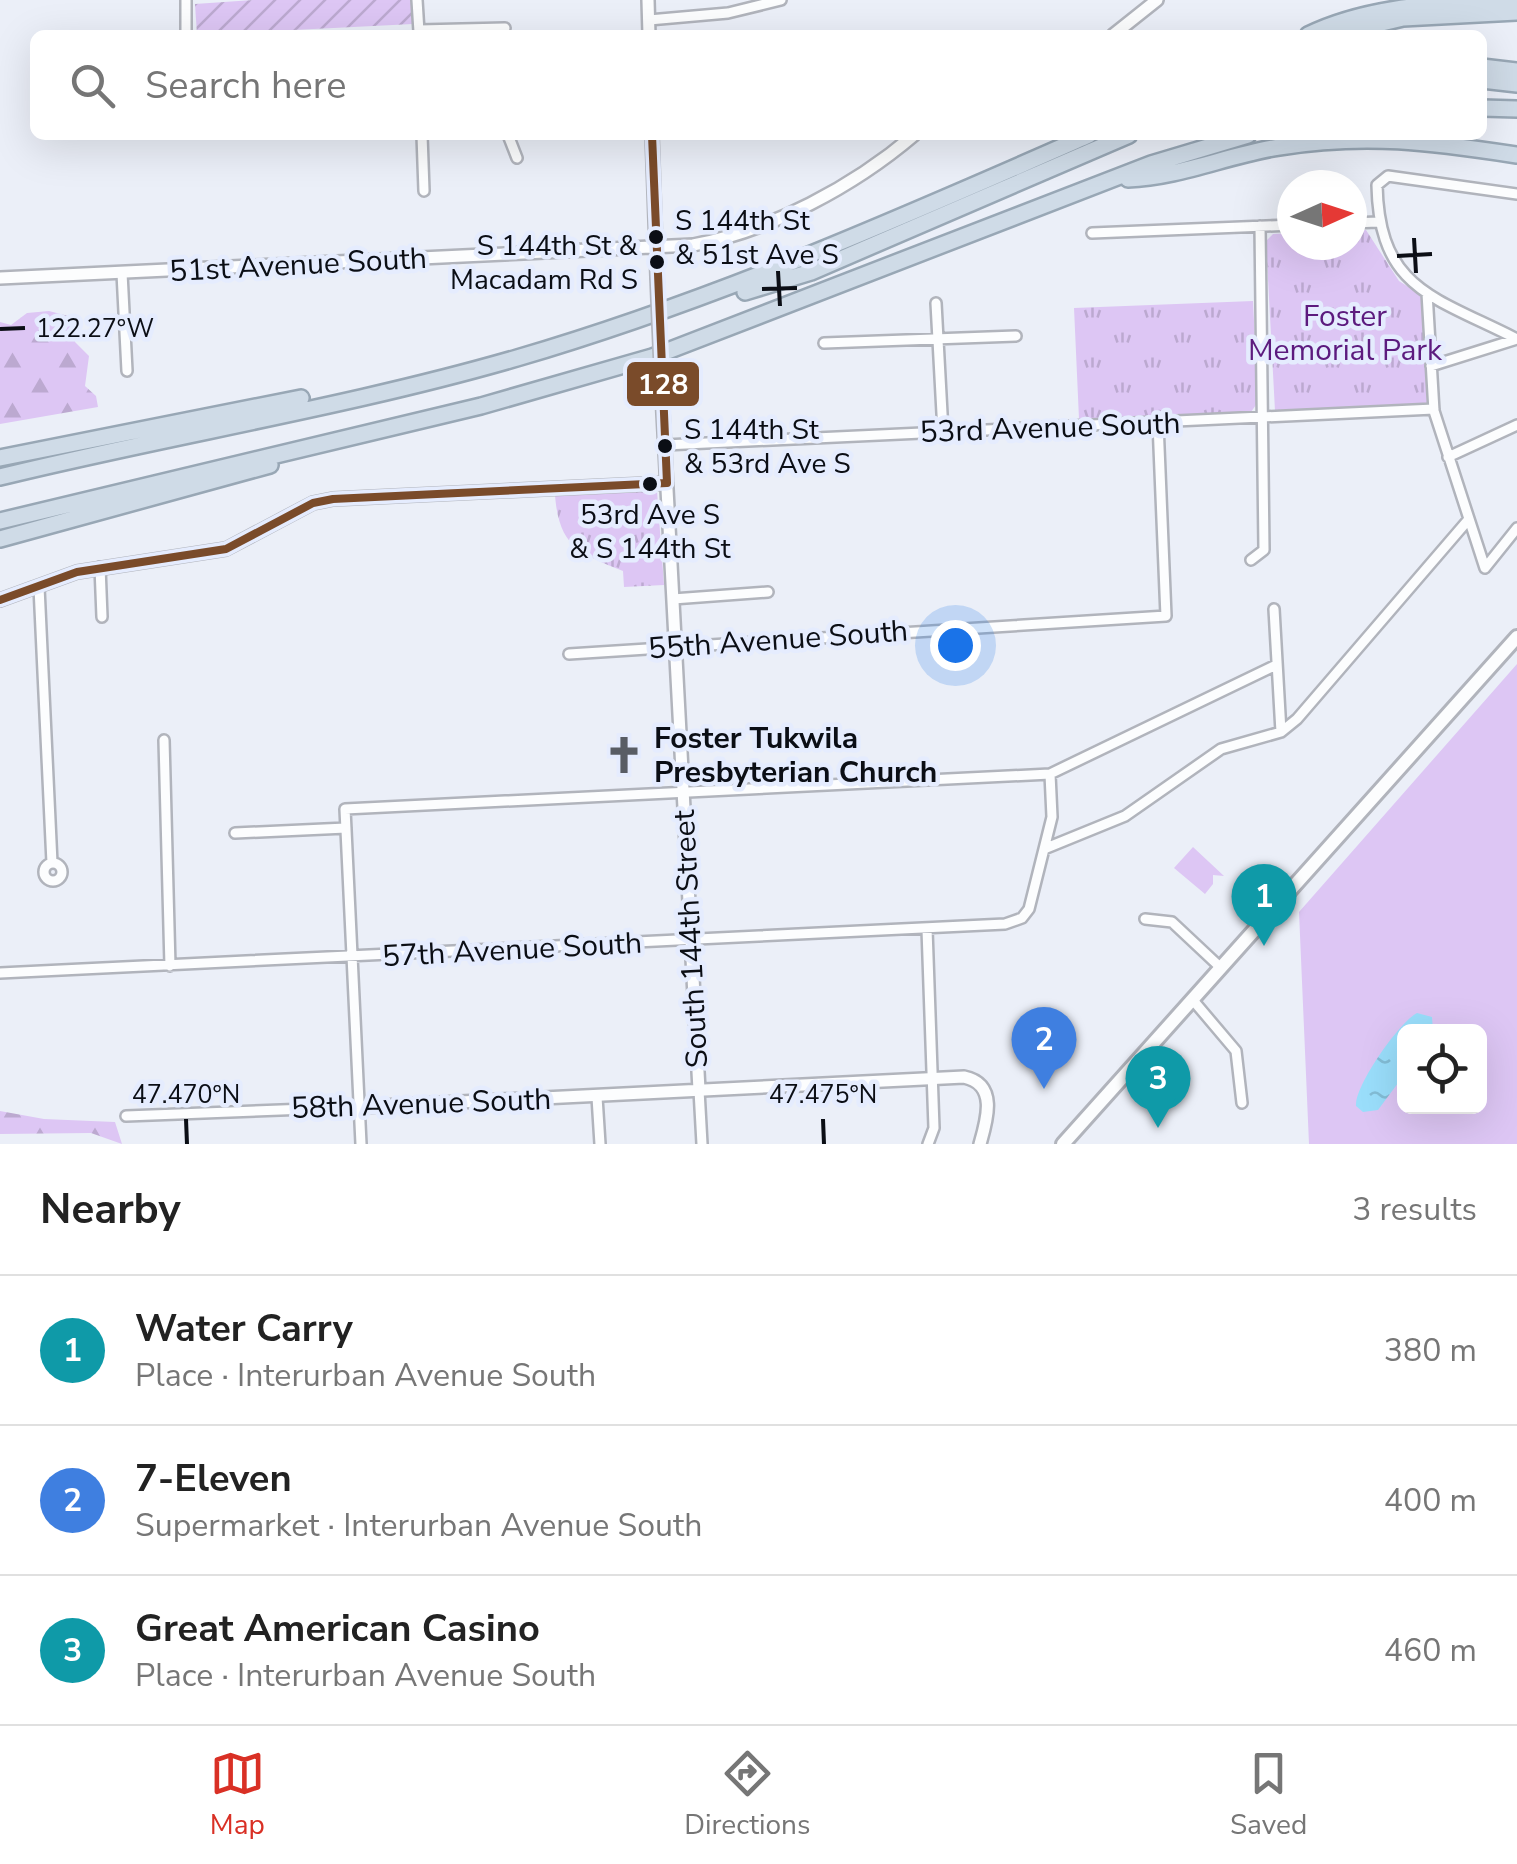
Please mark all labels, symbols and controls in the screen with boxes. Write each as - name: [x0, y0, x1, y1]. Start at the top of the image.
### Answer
- search box: [30, 30, 1487, 140]
- icon: search: [65, 58, 120, 113]
- text: Search here: [145, 60, 346, 111]
- north arrow: [1277, 170, 1367, 260]
- place label: S 144th St & 51st Ave S: [675, 202, 839, 274]
- place label: S 144th St & Macadam Rd S: [450, 227, 639, 299]
- marker: S 144th St & 51st Ave S: [646, 227, 666, 247]
- street label: 51st Avenue South: [168, 238, 428, 292]
- marker: S 144th St & Macadam Rd S: [647, 252, 667, 272]
- park label: Foster Memorial Park: [1248, 296, 1443, 371]
- text: 122.27°W: [36, 312, 154, 346]
- line badge: 128: [625, 360, 701, 408]
- text: 128: [638, 366, 688, 404]
- street label: 53rd Avenue South: [919, 403, 1181, 453]
- place label: S 144th St & 53rd Ave S: [684, 411, 851, 483]
- marker: S 144th St & 53rd Ave S: [655, 436, 675, 456]
- marker: 53rd Ave S & S 144th St: [640, 474, 660, 494]
- place label: 53rd Ave S & S 144th St: [569, 496, 731, 568]
- street label: 55th Avenue South: [647, 610, 909, 670]
- your location: [930, 620, 981, 671]
- place label: Foster Tukwila Presbyterian Church: [654, 718, 937, 793]
- church icon: Foster Tukwila Presbyterian Church: [603, 734, 645, 776]
- street label: South 144th Street: [664, 808, 718, 1069]
- pin: 1: [1232, 864, 1296, 946]
- street label: 57th Avenue South: [381, 923, 643, 977]
- pin: 2: [1012, 1006, 1076, 1089]
- map controls: [1397, 1024, 1487, 1114]
- button: locate: [1397, 1024, 1487, 1114]
- pin: 3: [1126, 1046, 1190, 1128]
- text: 47.470°N: [132, 1078, 240, 1112]
- text: 47.475°N: [769, 1078, 877, 1112]
- street label: 58th Avenue South: [290, 1079, 552, 1129]
- text: Nearby: [40, 1181, 181, 1238]
- text: 3 results: [1352, 1188, 1477, 1231]
- text: Water Carry: [135, 1303, 353, 1354]
- text: 1: [63, 1329, 82, 1372]
- text: 380 m: [1384, 1329, 1477, 1372]
- text: Place · Interurban Avenue South: [135, 1354, 596, 1397]
- text: 7-Eleven: [135, 1453, 292, 1504]
- text: 2: [63, 1479, 82, 1522]
- text: 400 m: [1384, 1479, 1477, 1522]
- text: Supermarket · Interurban Avenue South: [135, 1504, 702, 1547]
- text: Great American Casino: [135, 1603, 540, 1654]
- text: 3: [63, 1629, 82, 1672]
- text: 460 m: [1384, 1629, 1477, 1672]
- text: Place · Interurban Avenue South: [135, 1654, 596, 1697]
- tab: Map: [210, 1746, 265, 1844]
- tab: Directions: [684, 1746, 810, 1844]
- tab: Saved: [1230, 1746, 1307, 1844]

